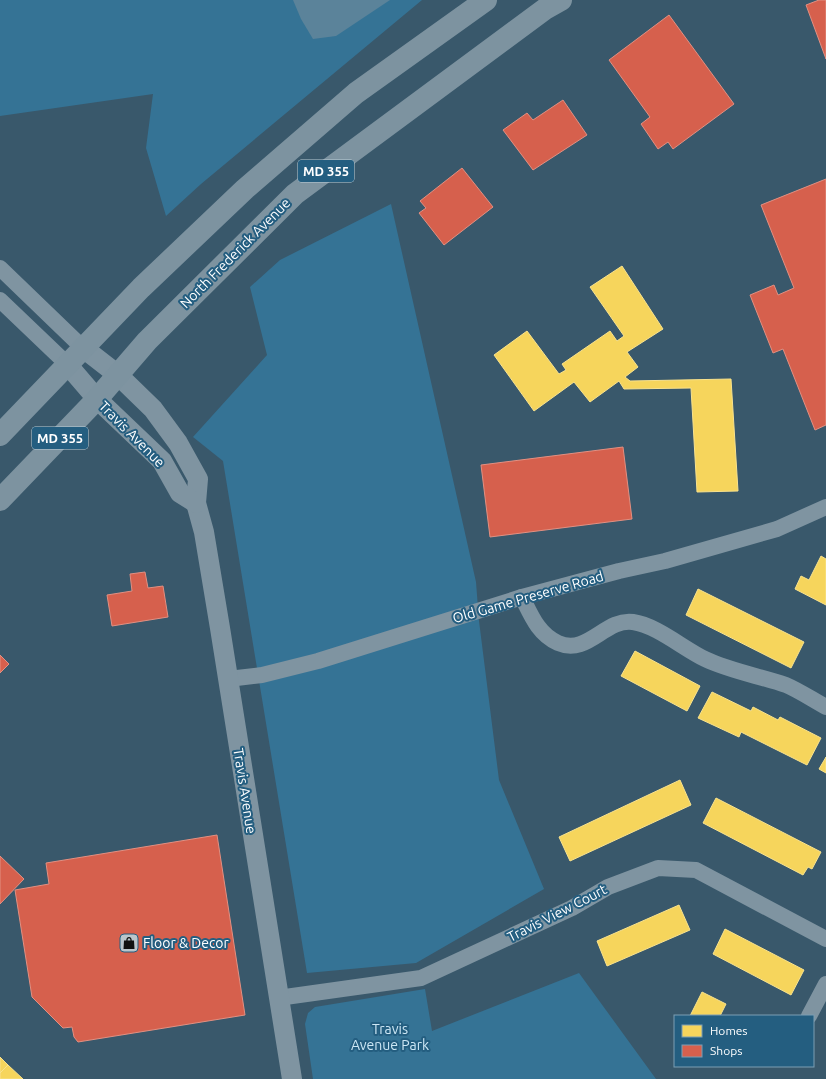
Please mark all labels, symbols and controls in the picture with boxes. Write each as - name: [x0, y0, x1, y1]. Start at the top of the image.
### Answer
- road number: MD 355: [298, 160, 354, 182]
- street label: North Frederick Avenue: [177, 195, 293, 311]
- street label: Travis Avenue: [96, 398, 168, 470]
- road number: MD 355: [32, 427, 88, 449]
- street label: Old Game Preserve Road: [451, 568, 605, 626]
- street label: Travis Avenue: [230, 747, 260, 835]
- street label: Travis View Court: [505, 881, 610, 945]
- shop icon: Floor & Decor: [118, 932, 140, 954]
- place label: Floor & Decor: [143, 935, 230, 951]
- legend: [674, 1015, 814, 1067]
- park label: Travis Avenue Park: [351, 1021, 429, 1053]
- text: Homes: [710, 1024, 748, 1037]
- text: Shops: [710, 1044, 742, 1057]

